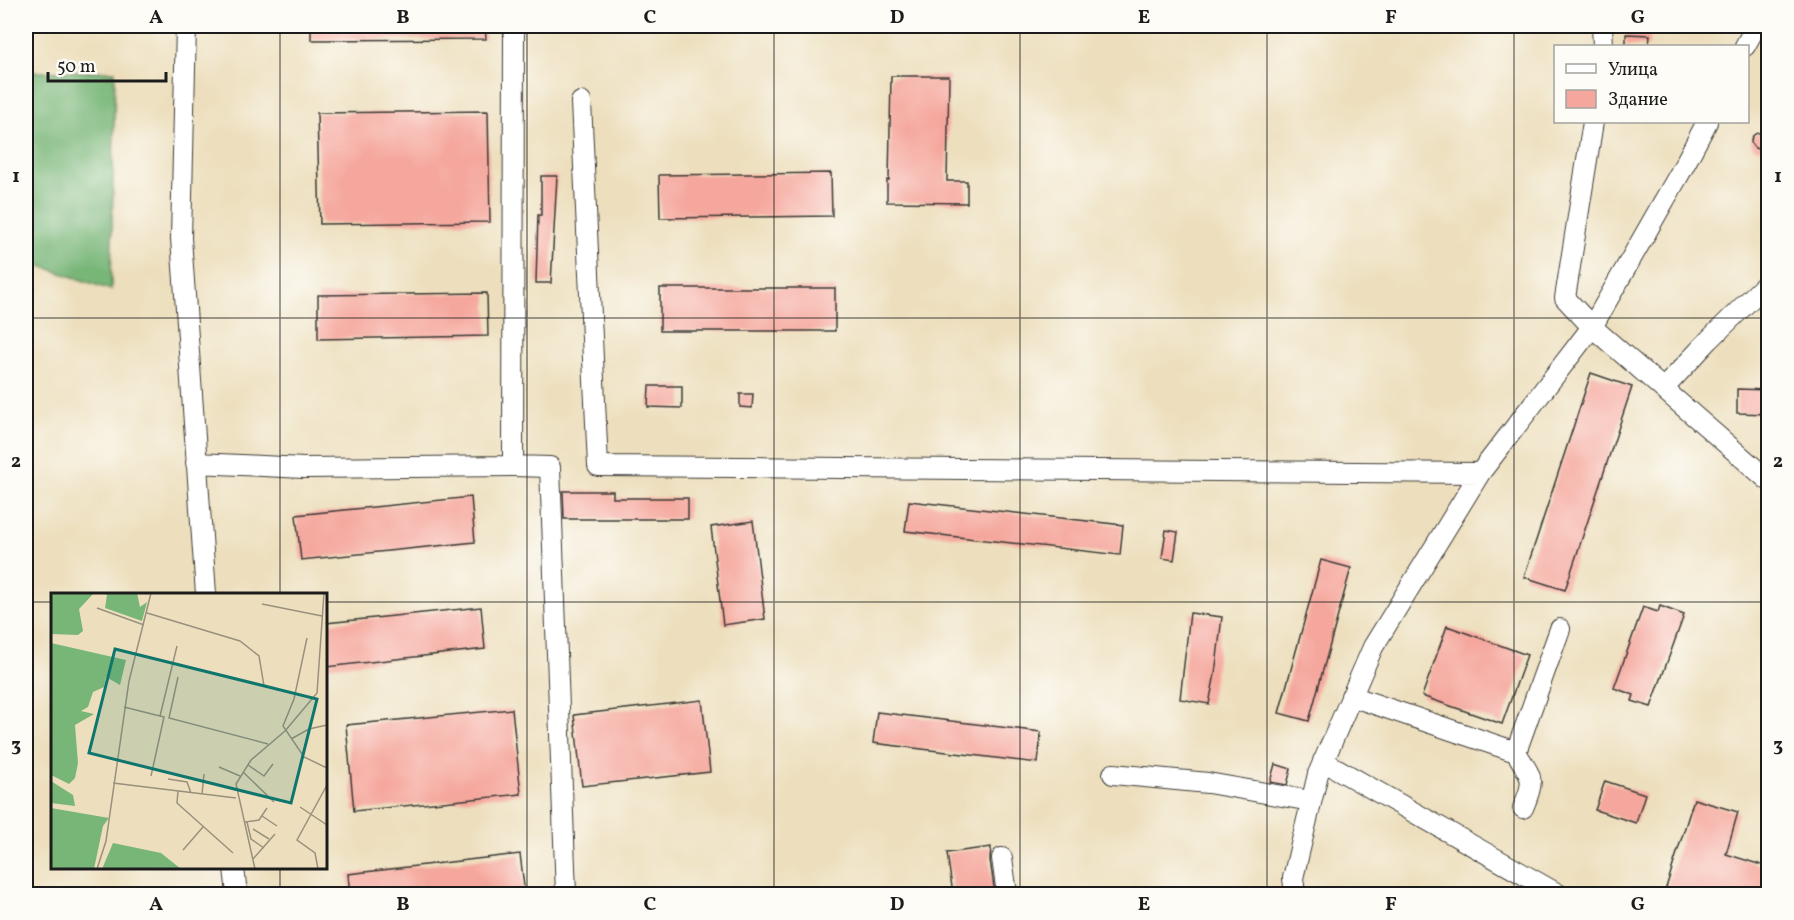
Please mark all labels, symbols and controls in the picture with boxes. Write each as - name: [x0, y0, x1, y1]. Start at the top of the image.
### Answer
- text: A: [149, 4, 163, 32]
- text: B: [396, 4, 410, 32]
- text: C: [644, 4, 657, 32]
- text: D: [890, 4, 904, 32]
- text: E: [1138, 4, 1150, 32]
- text: F: [1385, 4, 1397, 32]
- text: G: [1631, 4, 1645, 32]
- scale bar: [48, 45, 166, 83]
- legend: [1554, 45, 1749, 123]
- text: 50 m: [57, 55, 96, 80]
- text: Улица: [1608, 58, 1658, 83]
- text: Здание: [1608, 88, 1668, 113]
- text: 1: [12, 163, 20, 191]
- text: 1: [1774, 163, 1782, 191]
- text: 2: [11, 448, 21, 476]
- text: 2: [1773, 448, 1783, 476]
- inset map: [51, 593, 327, 869]
- text: 3: [11, 732, 21, 760]
- text: 3: [1773, 732, 1783, 760]
- text: A: [149, 891, 163, 919]
- text: B: [396, 891, 410, 919]
- text: C: [644, 891, 657, 919]
- text: D: [890, 891, 904, 919]
- text: E: [1138, 891, 1150, 919]
- text: F: [1385, 891, 1397, 919]
- text: G: [1631, 891, 1645, 919]

